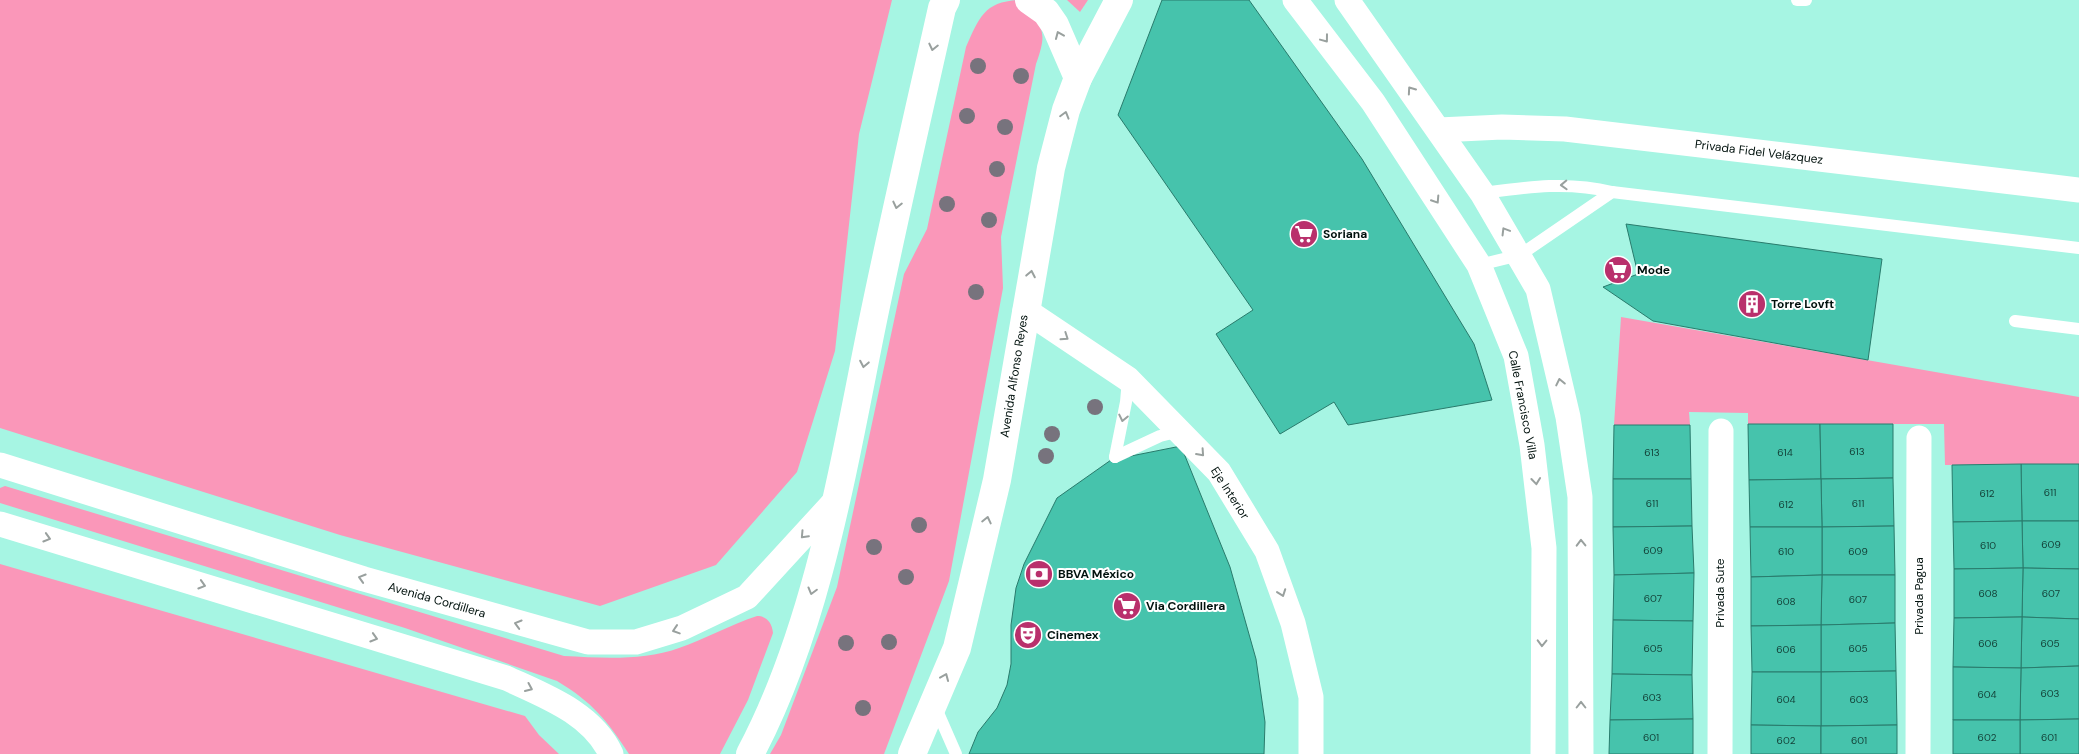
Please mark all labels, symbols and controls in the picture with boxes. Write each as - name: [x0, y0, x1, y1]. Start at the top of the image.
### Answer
- one-way arrow: [1055, 31, 1066, 40]
- one-way arrow: [1319, 33, 1327, 42]
- one-way arrow: [928, 42, 939, 51]
- one-way arrow: [1408, 86, 1417, 96]
- one-way arrow: [1060, 112, 1070, 120]
- street label: Privada Fidel Velázquez: [1694, 136, 1824, 168]
- one-way arrow: [1560, 180, 1568, 191]
- one-way arrow: [1430, 194, 1439, 204]
- one-way arrow: [892, 201, 903, 210]
- supermarket icon: Soriana: [1289, 219, 1319, 249]
- place label: Soriana: [1323, 226, 1367, 242]
- one-way arrow: [1502, 227, 1512, 236]
- supermarket icon: Mode: [1603, 255, 1633, 285]
- place label: Mode: [1637, 262, 1670, 278]
- one-way arrow: [1026, 270, 1036, 279]
- building icon: Torre Lovft: [1737, 289, 1767, 319]
- place label: Torre Lovft: [1771, 296, 1834, 312]
- street label: Avenida Alfonso Reyes: [996, 313, 1032, 439]
- one-way arrow: [1059, 331, 1069, 340]
- street label: Calle Francisco Villa: [1505, 349, 1541, 461]
- one-way arrow: [859, 360, 870, 369]
- one-way arrow: [1555, 378, 1566, 386]
- one-way arrow: [1118, 414, 1129, 422]
- house number: 613: [1849, 445, 1865, 458]
- house number: 613: [1644, 446, 1660, 459]
- house number: 614: [1777, 446, 1793, 459]
- one-way arrow: [1196, 448, 1205, 457]
- street label: Eje Interior: [1207, 464, 1253, 523]
- one-way arrow: [1530, 477, 1541, 485]
- house number: 611: [2044, 486, 2056, 499]
- house number: 612: [1979, 487, 1995, 500]
- house number: 611: [1646, 497, 1658, 510]
- house number: 611: [1852, 497, 1864, 510]
- house number: 612: [1778, 498, 1794, 511]
- one-way arrow: [981, 516, 992, 525]
- one-way arrow: [801, 529, 810, 538]
- one-way arrow: [42, 532, 50, 542]
- house number: 609: [2041, 538, 2061, 551]
- one-way arrow: [1575, 539, 1586, 547]
- house number: 610: [1980, 539, 1996, 552]
- house number: 609: [1643, 544, 1663, 557]
- house number: 610: [1778, 545, 1794, 558]
- house number: 609: [1848, 545, 1868, 558]
- street label: Privada Pagua: [1911, 557, 1927, 635]
- street label: Privada Sute: [1712, 558, 1728, 628]
- bank icon: BBVA México: [1024, 559, 1054, 589]
- place label: BBVA México: [1058, 566, 1134, 582]
- one-way arrow: [358, 574, 366, 584]
- street label: Avenida Cordillera: [386, 578, 488, 622]
- one-way arrow: [197, 580, 206, 590]
- one-way arrow: [807, 586, 818, 595]
- house number: 608: [1978, 587, 1998, 600]
- house number: 607: [2042, 587, 2060, 600]
- one-way arrow: [1276, 588, 1286, 597]
- supermarket icon: Via Cordillera: [1112, 591, 1142, 621]
- house number: 607: [1644, 592, 1662, 605]
- house number: 607: [1849, 593, 1867, 606]
- house number: 608: [1776, 595, 1796, 608]
- place label: Via Cordillera: [1146, 598, 1225, 614]
- one-way arrow: [514, 619, 522, 629]
- theatre icon: Cinemex: [1013, 620, 1043, 650]
- one-way arrow: [672, 624, 681, 634]
- place label: Cinemex: [1047, 627, 1099, 643]
- one-way arrow: [370, 632, 378, 642]
- house number: 606: [1978, 637, 1998, 650]
- house number: 605: [2040, 637, 2060, 650]
- one-way arrow: [1537, 640, 1547, 647]
- house number: 605: [1643, 642, 1663, 655]
- house number: 605: [1848, 642, 1868, 655]
- house number: 606: [1776, 643, 1796, 656]
- one-way arrow: [938, 673, 949, 682]
- one-way arrow: [524, 682, 533, 693]
- house number: 603: [2040, 687, 2060, 700]
- house number: 604: [1977, 688, 1997, 701]
- house number: 603: [1642, 691, 1662, 704]
- house number: 604: [1776, 693, 1796, 706]
- house number: 603: [1849, 693, 1869, 706]
- one-way arrow: [1576, 701, 1586, 709]
- house number: 601: [1643, 731, 1659, 744]
- house number: 602: [1978, 731, 1997, 744]
- house number: 601: [2041, 731, 2057, 744]
- house number: 602: [1777, 734, 1796, 747]
- house number: 601: [1851, 734, 1867, 747]

